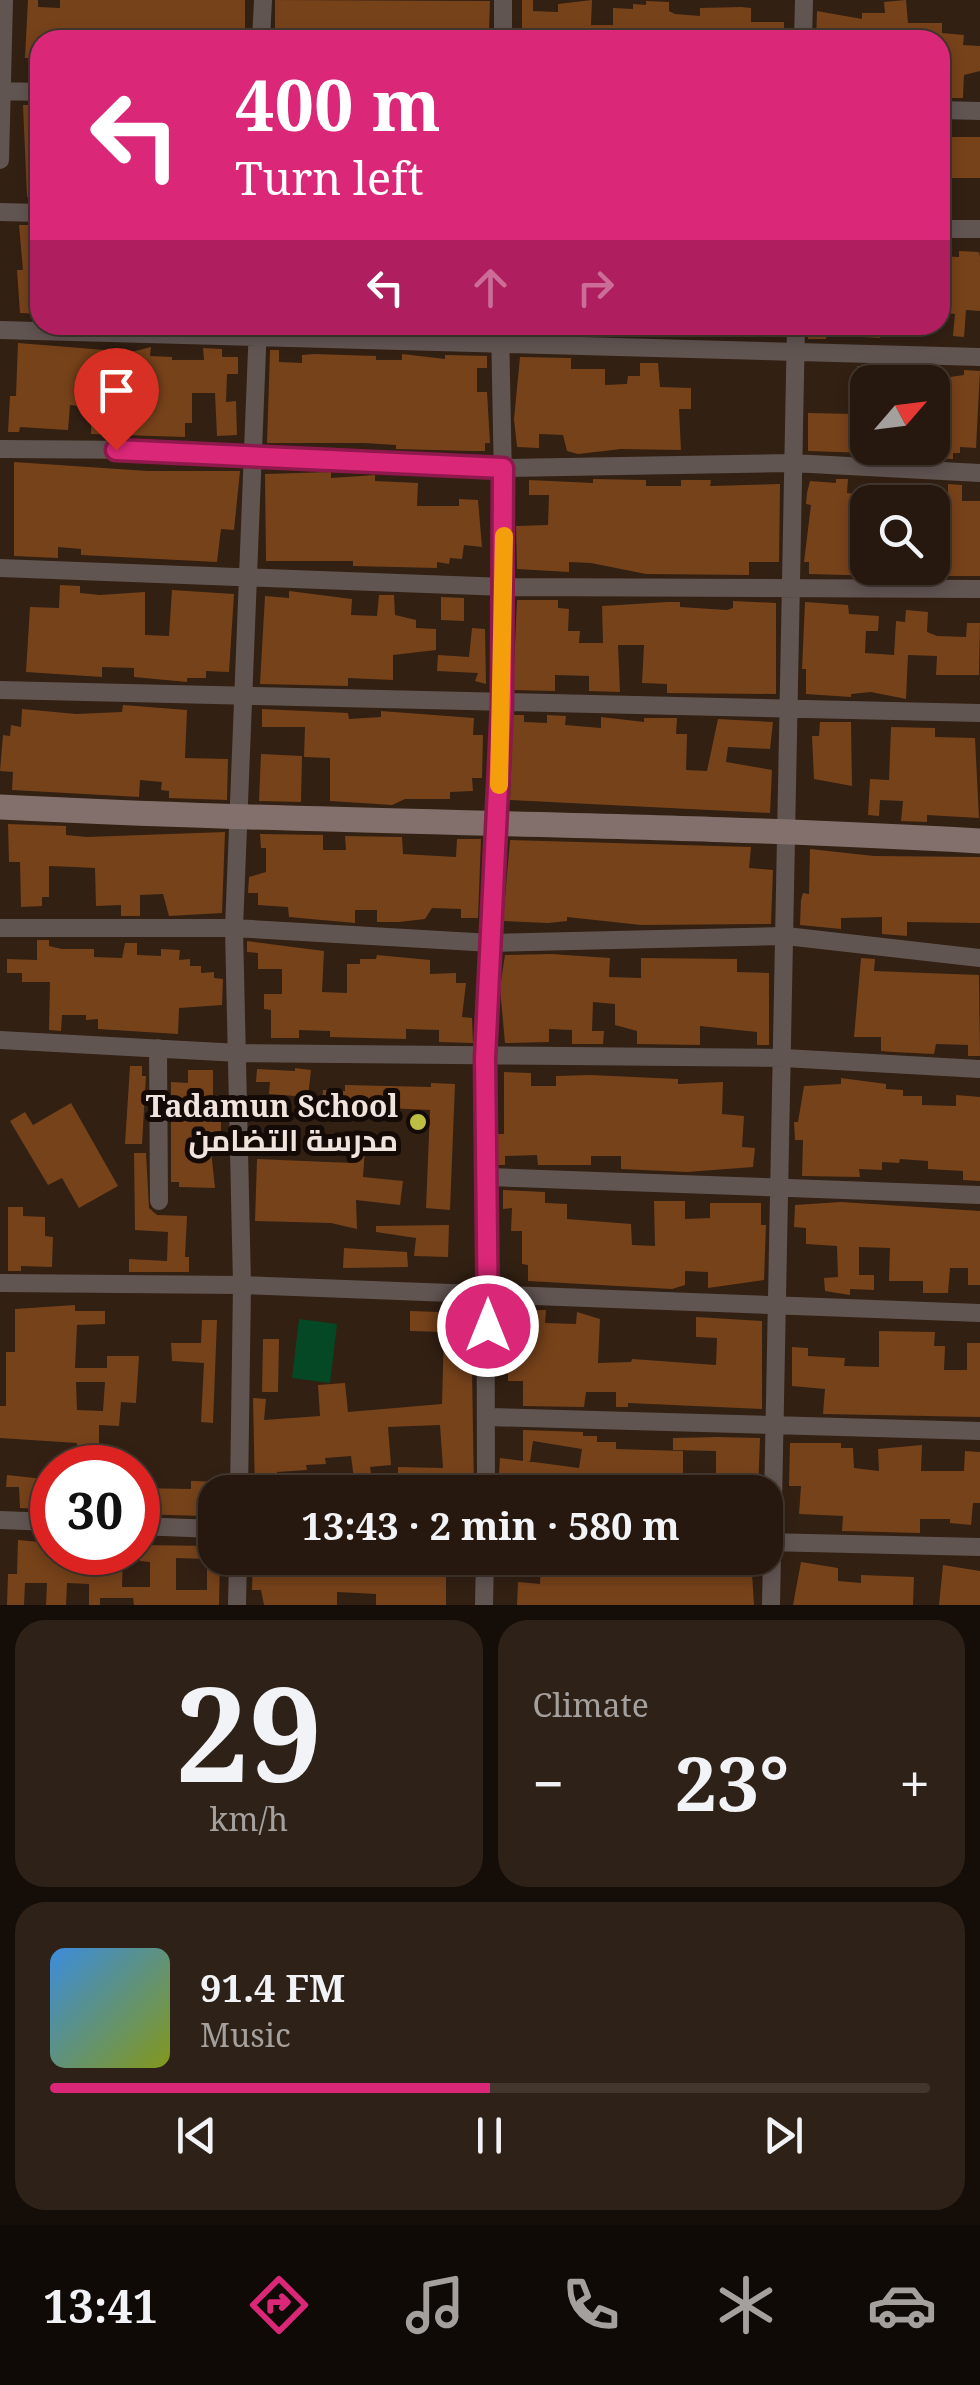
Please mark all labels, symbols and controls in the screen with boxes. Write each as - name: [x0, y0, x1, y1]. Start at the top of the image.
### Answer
- text: 400 m: [235, 56, 441, 152]
- icon: left: [70, 70, 200, 200]
- text: Turn left: [235, 147, 424, 208]
- icon: left: [358, 260, 413, 315]
- icon: ahead: [463, 260, 518, 315]
- icon: right: [568, 260, 623, 315]
- pin: [74, 348, 159, 451]
- icon: arrive: [89, 363, 144, 418]
- north arrow: [850, 365, 950, 465]
- map controls: [850, 365, 950, 585]
- button: search: [850, 485, 950, 585]
- place label: Tadamun School مدرسة التضامن: [146, 1085, 398, 1160]
- marker: Tadamun School مدرسة التضامن: [407, 1111, 429, 1133]
- position arrow: [436, 1274, 540, 1378]
- speed limit sign: 30: [30, 1445, 160, 1575]
- text: 13:43 · 2 min · 580 m: [301, 1499, 680, 1551]
- text: 29: [175, 1643, 322, 1820]
- text: Climate: [533, 1683, 649, 1726]
- text: 23°: [674, 1731, 789, 1833]
- text: −: [533, 1745, 564, 1820]
- text: +: [899, 1745, 930, 1820]
- text: km/h: [210, 1797, 288, 1840]
- text: 91.4 FM: [200, 1961, 345, 2013]
- text: Music: [200, 2013, 291, 2056]
- icon: previous: [169, 2108, 224, 2163]
- icon: pause: [462, 2108, 517, 2163]
- icon: next: [756, 2108, 811, 2163]
- icon: directions: [244, 2270, 314, 2340]
- icon: music: [400, 2270, 470, 2340]
- icon: phone: [556, 2270, 626, 2340]
- icon: climate: [711, 2270, 781, 2340]
- icon: car: [867, 2270, 937, 2340]
- text: 13:41: [43, 2275, 158, 2336]

